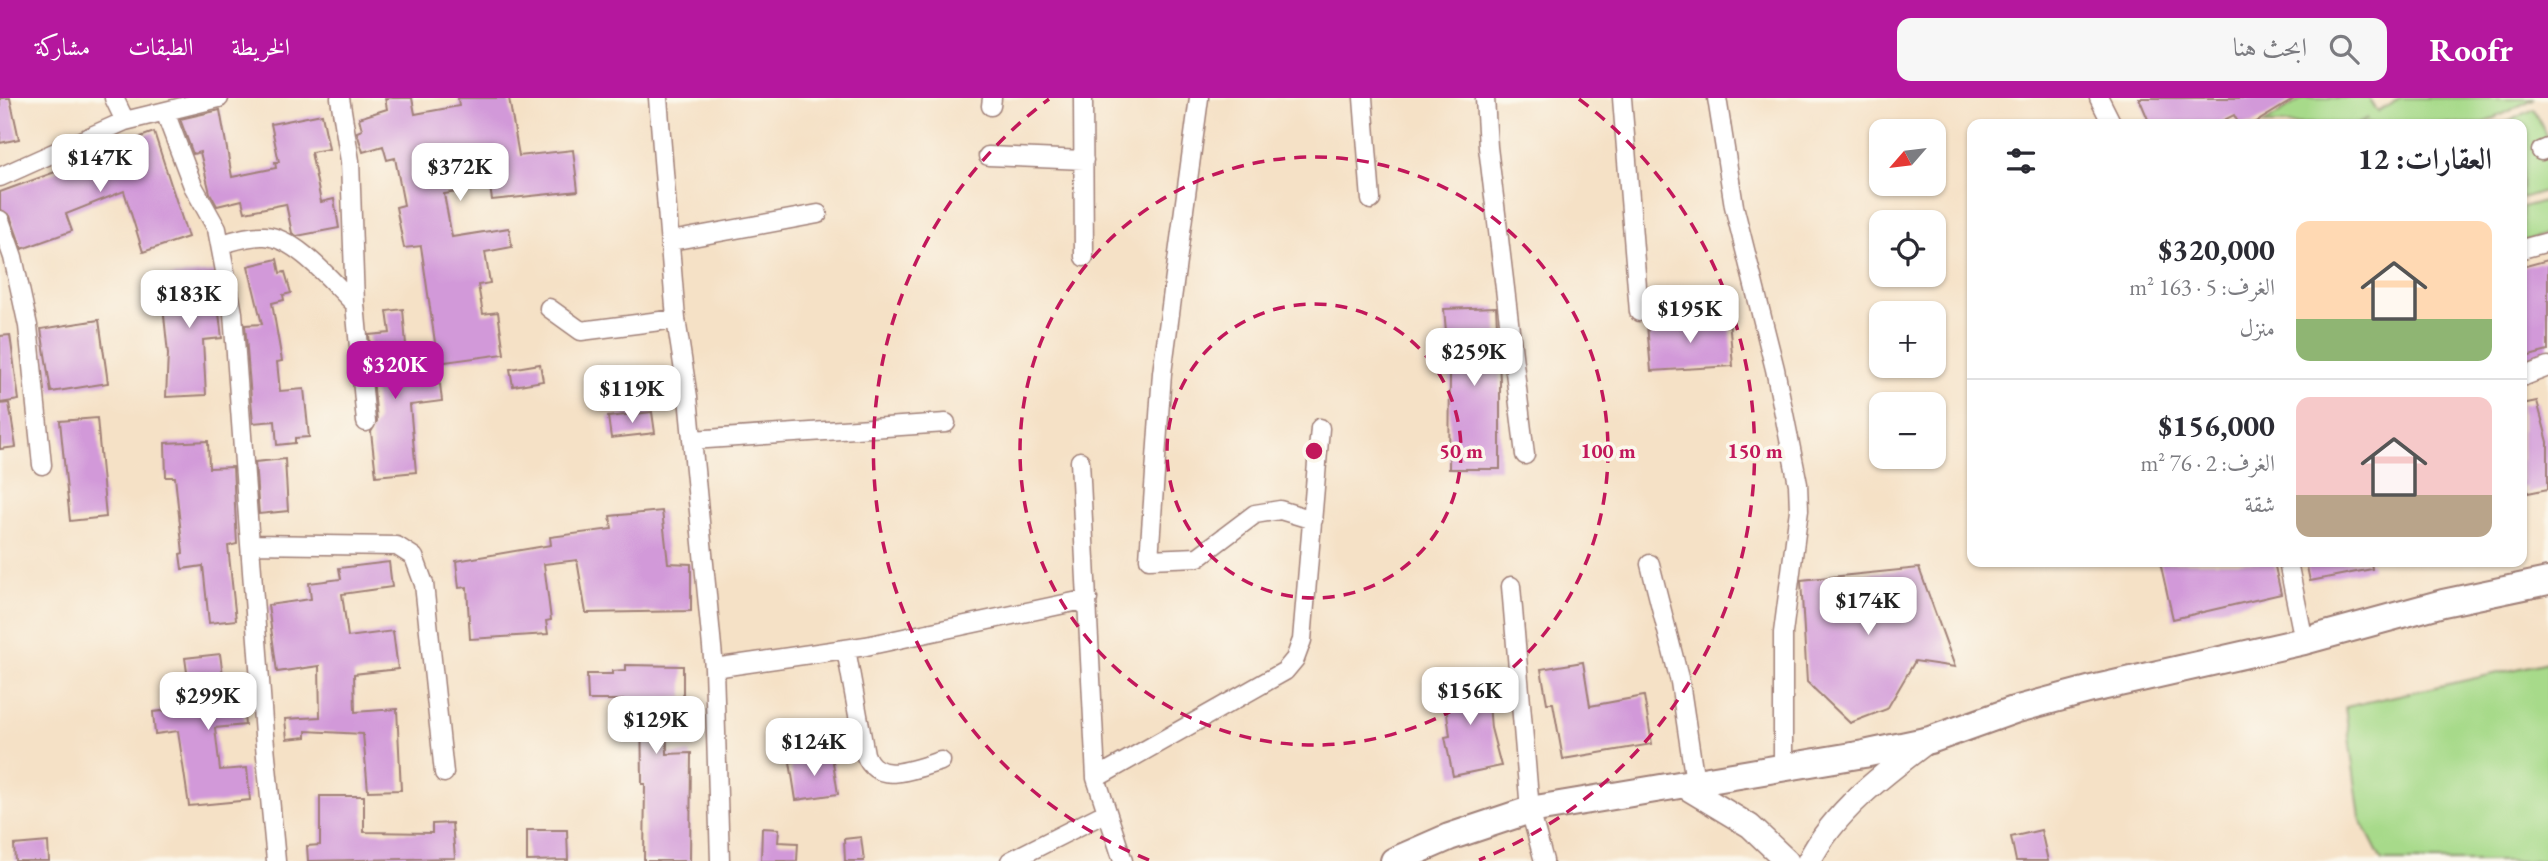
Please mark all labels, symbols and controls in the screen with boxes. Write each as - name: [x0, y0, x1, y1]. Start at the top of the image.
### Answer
- search box: [1897, 18, 2387, 81]
- text: Roofr: [2429, 28, 2513, 71]
- text: ابحث هنا: [2233, 30, 2307, 64]
- icon: search: [2325, 30, 2363, 68]
- text: مشاركة: [35, 31, 90, 62]
- text: الطبقات: [128, 31, 194, 62]
- text: الخريطة: [232, 31, 290, 62]
- north arrow: [1869, 119, 1946, 196]
- map controls: [1869, 119, 1946, 469]
- pin: $147K: [51, 134, 149, 194]
- text: العقارات: 12: [2357, 139, 2492, 178]
- text: $147K: [68, 142, 132, 172]
- icon: filters: [2002, 142, 2040, 180]
- pin: $372K: [411, 144, 509, 203]
- text: $372K: [428, 151, 492, 181]
- button: locate: [1869, 210, 1946, 287]
- text: $320,000: [2159, 230, 2275, 269]
- icon: home: [2352, 249, 2436, 333]
- pin: $183K: [140, 271, 238, 330]
- text: الغرف: 5 · 163 m²: [2129, 272, 2275, 302]
- text: $183K: [157, 278, 221, 308]
- pin: $195K: [1641, 286, 1739, 345]
- text: $195K: [1658, 293, 1722, 323]
- button: +: [1869, 301, 1946, 378]
- text: منزل: [2240, 313, 2275, 343]
- pin: $259K: [1425, 328, 1523, 388]
- text: $259K: [1442, 336, 1506, 366]
- pin: $320K: [346, 342, 444, 401]
- text: $320K: [363, 349, 427, 379]
- pin: $119K: [583, 366, 681, 425]
- text: $119K: [600, 373, 664, 403]
- button: −: [1869, 392, 1946, 469]
- text: $156,000: [2159, 406, 2275, 445]
- icon: home: [2352, 425, 2436, 509]
- text: 50 m: [1439, 437, 1483, 464]
- text: 100 m: [1580, 437, 1636, 464]
- text: 150 m: [1727, 437, 1783, 464]
- centre of rings: [1302, 439, 1326, 463]
- text: الغرف: 2 · 76 m²: [2140, 448, 2275, 478]
- text: شقة: [2245, 489, 2275, 519]
- pin: $174K: [1819, 578, 1917, 637]
- text: $174K: [1836, 585, 1900, 615]
- pin: $156K: [1421, 668, 1519, 727]
- pin: $299K: [159, 672, 257, 732]
- text: $156K: [1438, 675, 1502, 705]
- text: $299K: [176, 680, 240, 710]
- pin: $129K: [607, 696, 705, 756]
- text: $129K: [624, 704, 688, 734]
- pin: $124K: [765, 718, 863, 778]
- text: $124K: [782, 726, 846, 756]

